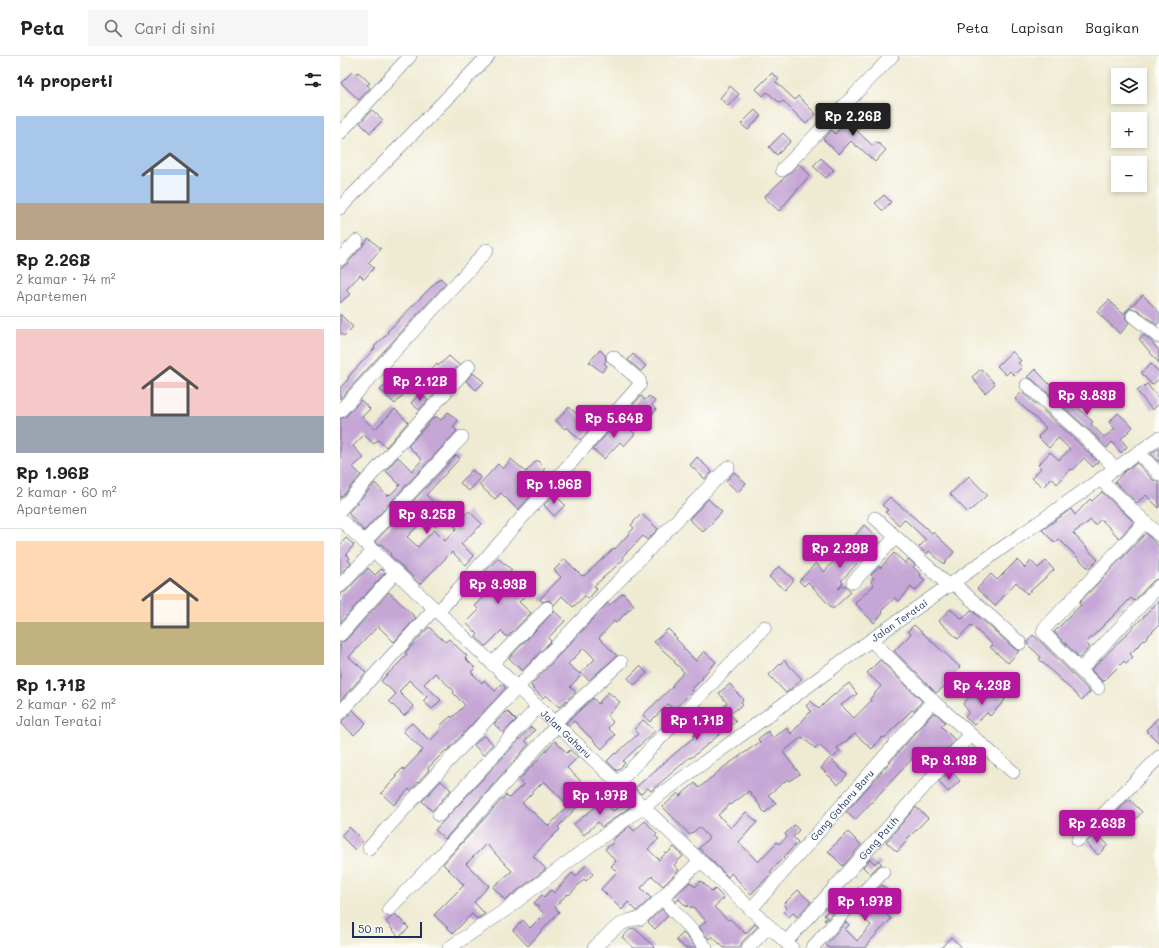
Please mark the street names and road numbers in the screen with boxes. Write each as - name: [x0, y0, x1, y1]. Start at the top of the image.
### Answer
- street label: Jalan Teratai: [868, 596, 930, 645]
- street label: Jalan Gaharu: [538, 706, 595, 761]
- street label: Gang Gaharu Baru: [807, 767, 877, 844]
- street label: Gang Patih: [855, 813, 902, 863]

